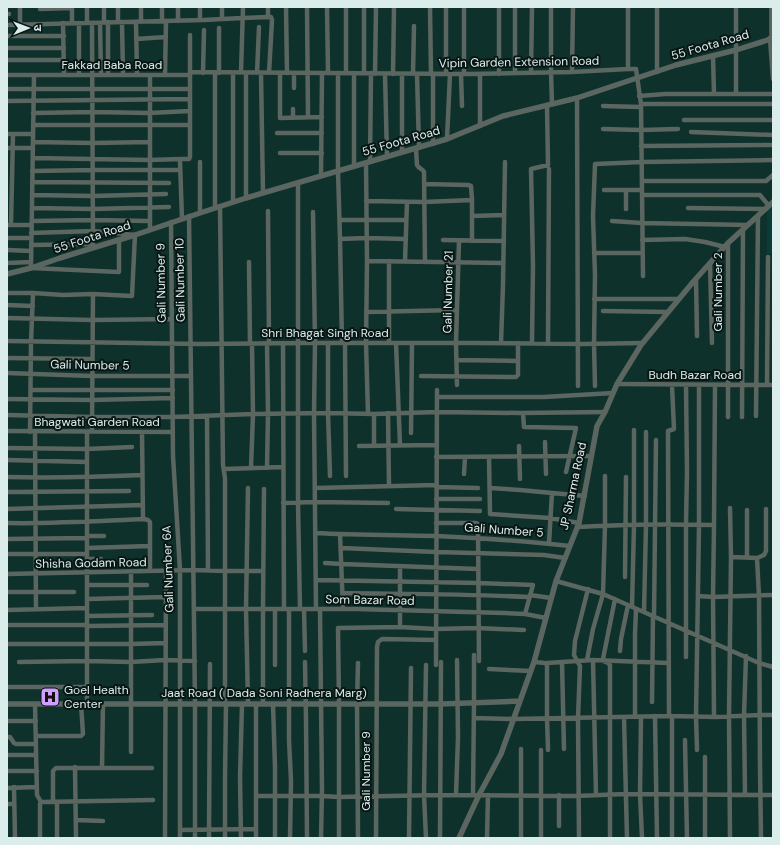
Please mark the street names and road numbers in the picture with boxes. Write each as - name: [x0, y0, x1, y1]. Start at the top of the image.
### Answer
- street label: 55 Foota Road: [669, 26, 751, 64]
- street label: Vipin Garden Extension Road: [439, 53, 599, 71]
- street label: Fakkad Baba Road: [62, 57, 162, 73]
- street label: 55 Foota Road: [360, 122, 442, 160]
- street label: 55 Foota Road: [51, 217, 133, 257]
- street label: Gali Number 10: [171, 238, 189, 322]
- street label: Gali Number 9: [152, 243, 170, 323]
- street label: Gali Number 21: [439, 250, 457, 334]
- street label: Gali Number 2: [710, 252, 726, 332]
- street label: Shri Bhagat Singh Road: [261, 325, 389, 341]
- street label: Gali Number 5: [50, 356, 130, 374]
- street label: Budh Bazar Road: [648, 367, 742, 383]
- street label: Bhagwati Garden Road: [34, 414, 160, 430]
- street label: JP Sharma Road: [556, 441, 590, 531]
- street label: Gali Number 5: [464, 519, 544, 541]
- street label: Gali Number 6A: [158, 525, 178, 613]
- street label: Shisha Godam Road: [35, 554, 147, 572]
- street label: Som Bazar Road: [325, 591, 415, 609]
- street label: Jaat Road ( Dada Soni Radhera Marg): [161, 685, 367, 701]
- street label: Gali Number 9: [358, 731, 374, 811]

